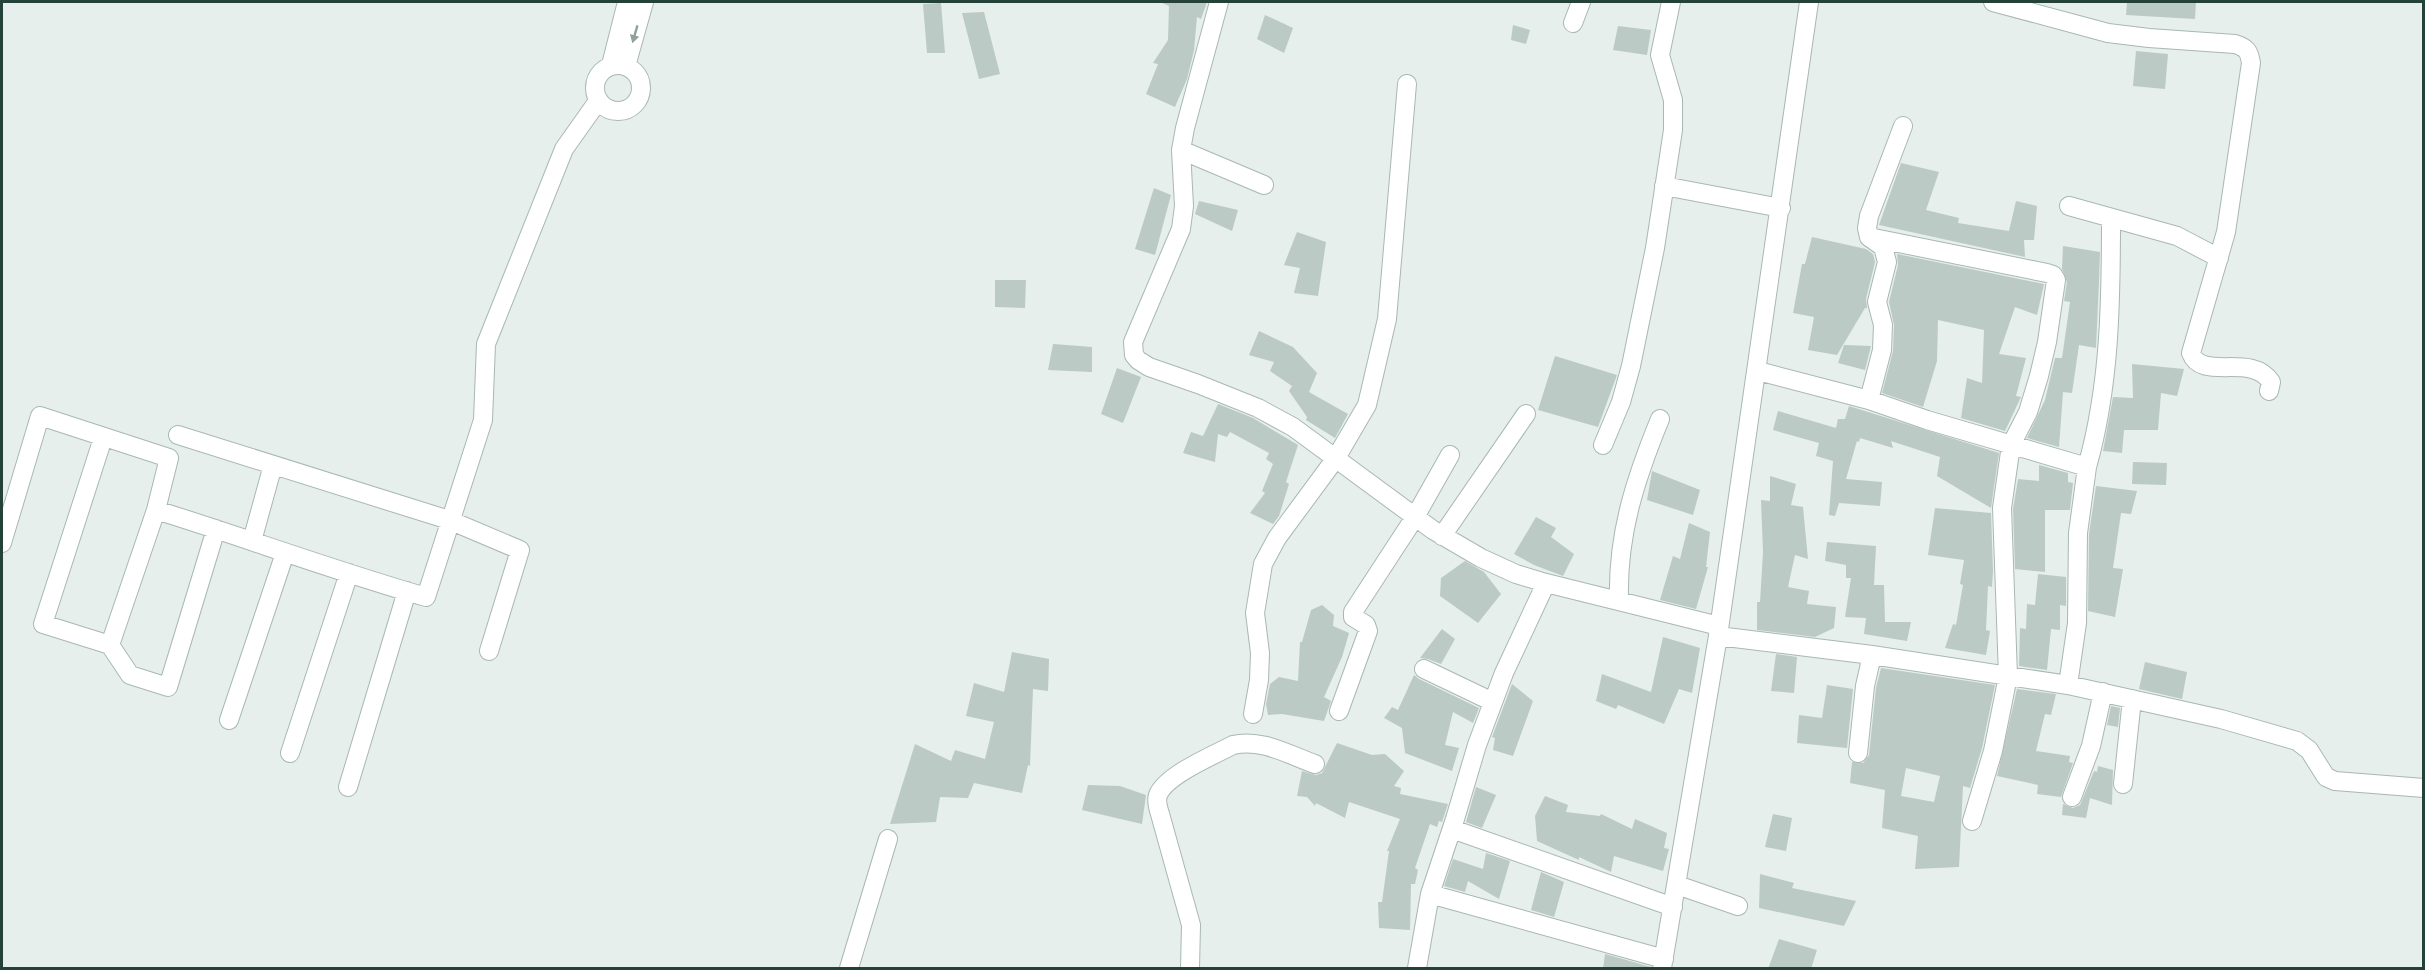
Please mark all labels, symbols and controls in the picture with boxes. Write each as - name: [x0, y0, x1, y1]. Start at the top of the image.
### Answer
- one-way arrow: [630, 25, 639, 43]

